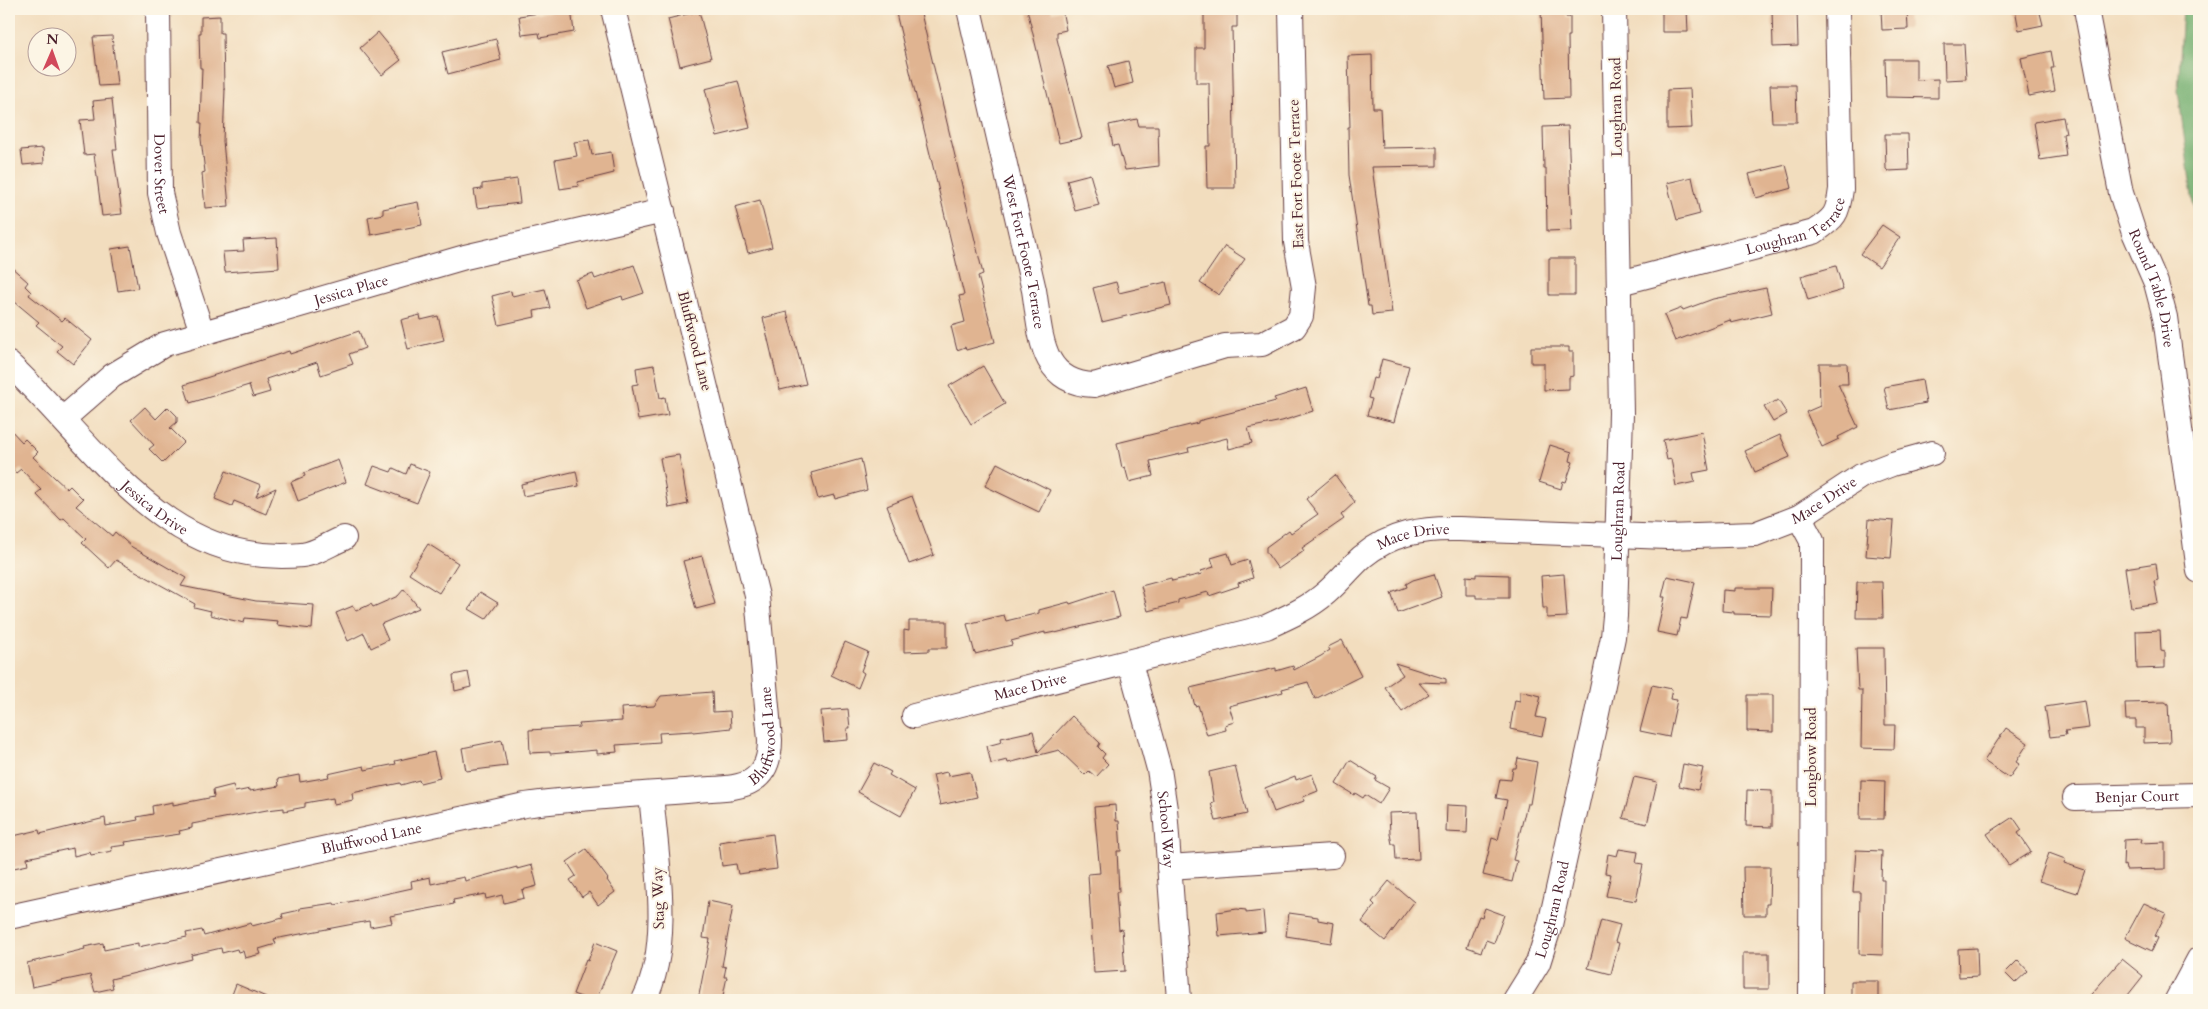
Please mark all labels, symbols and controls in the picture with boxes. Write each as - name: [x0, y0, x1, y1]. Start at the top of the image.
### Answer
- north arrow: [28, 28, 78, 78]
- text: N: [46, 30, 59, 49]
- street label: Loughran Road: [1605, 57, 1627, 157]
- street label: East Fort Foote Terrace: [1283, 99, 1309, 249]
- street label: Dover Street: [149, 134, 174, 216]
- street label: West Fort Foote Terrace: [997, 172, 1050, 331]
- street label: Loughran Terrace: [1743, 195, 1850, 260]
- street label: Round Table Drive: [2124, 226, 2179, 349]
- street label: Jessica Place: [310, 270, 391, 311]
- street label: Bluffwood Lane: [673, 289, 717, 393]
- street label: Loughran Road: [1607, 461, 1630, 561]
- street label: Mace Drive: [1789, 471, 1861, 529]
- street label: Jessica Drive: [115, 474, 192, 540]
- street label: Mace Drive: [1373, 519, 1450, 554]
- street label: Mace Drive: [992, 668, 1069, 705]
- street label: Bluffwood Lane: [744, 685, 780, 790]
- street label: Longbow Road: [1801, 707, 1821, 807]
- street label: Benjar Court: [2095, 785, 2179, 808]
- street label: School Way: [1152, 790, 1179, 869]
- street label: Bluffwood Lane: [319, 818, 424, 859]
- street label: Loughran Road: [1530, 859, 1574, 961]
- street label: Stag Way: [647, 867, 669, 929]

